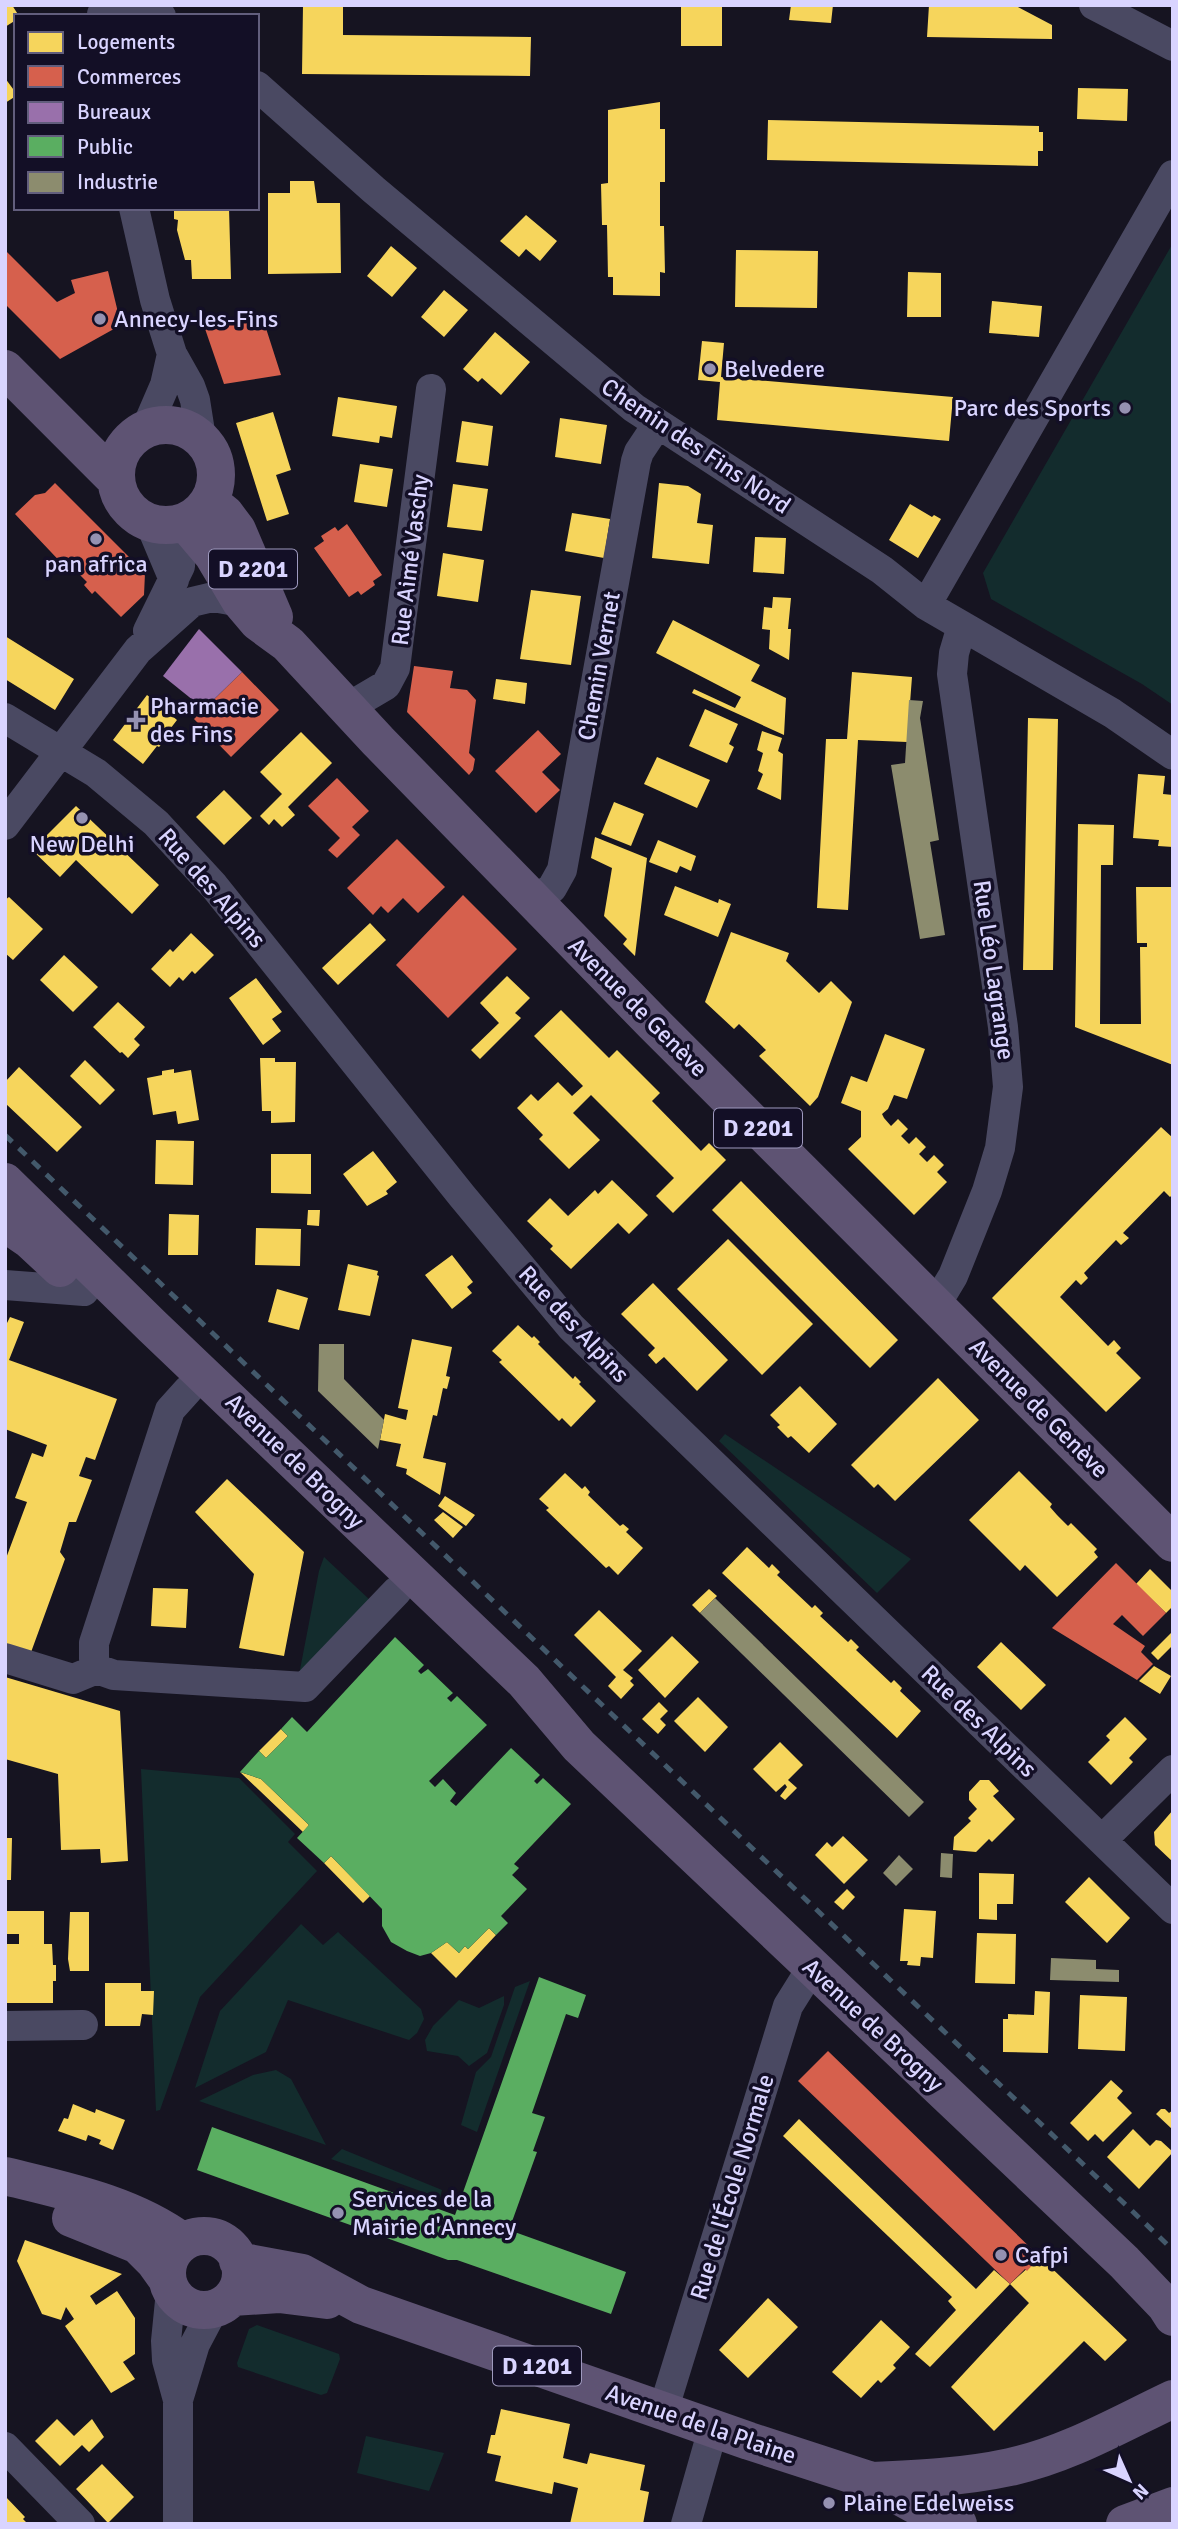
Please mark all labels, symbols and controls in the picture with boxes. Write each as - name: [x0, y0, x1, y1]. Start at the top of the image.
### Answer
- legend: [14, 14, 259, 210]
- text: Logements: [77, 29, 175, 55]
- text: Commerces: [77, 64, 181, 90]
- text: Bureaux: [77, 99, 151, 125]
- text: Public: [77, 134, 133, 160]
- text: Industrie: [77, 169, 158, 195]
- place label: Annecy-les-Fins: [114, 304, 278, 334]
- marker: Annecy-les-Fins: [92, 311, 108, 327]
- place label: Belvedere: [724, 354, 825, 384]
- marker: Belvedere: [702, 361, 718, 377]
- street label: Chemin des Fins Nord: [596, 371, 796, 521]
- place label: Parc des Sports: [953, 393, 1111, 423]
- marker: Parc des Sports: [1117, 400, 1133, 416]
- street label: Rue Aimé Vaschy: [385, 473, 435, 647]
- marker: pan africa: [88, 531, 104, 547]
- place label: pan africa: [44, 549, 148, 579]
- road number: D 2201: [209, 550, 297, 589]
- street label: Chemin Vernet: [571, 589, 627, 743]
- place label: Pharmacie des Fins: [150, 691, 259, 749]
- marker: Pharmacie des Fins: [128, 712, 144, 728]
- marker: New Delhi: [74, 810, 90, 826]
- street label: Rue des Alpins: [152, 822, 272, 954]
- place label: New Delhi: [30, 829, 134, 859]
- street label: Rue Léo Lagrange: [967, 878, 1021, 1062]
- street label: Avenue de Genève: [562, 931, 714, 1083]
- road number: D 2201: [714, 1108, 802, 1148]
- street label: Rue des Alpins: [512, 1259, 636, 1389]
- street label: Avenue de Genève: [963, 1332, 1115, 1484]
- street label: Avenue de Brogny: [219, 1387, 371, 1535]
- street label: Rue des Alpins: [915, 1658, 1043, 1784]
- street label: Avenue de Brogny: [796, 1952, 950, 2098]
- street label: Rue de l'École Normale: [683, 2071, 781, 2303]
- place label: Services de la Mairie d'Annecy: [352, 2184, 516, 2242]
- marker: Services de la Mairie d'Annecy: [330, 2205, 346, 2221]
- place label: Cafpi: [1015, 2240, 1069, 2270]
- marker: Cafpi: [993, 2247, 1009, 2263]
- road number: D 1201: [493, 2346, 581, 2386]
- street label: Avenue de la Plaine: [602, 2377, 800, 2471]
- north arrow: [1094, 2445, 1164, 2515]
- text: N: [1127, 2478, 1153, 2504]
- place label: Plaine Edelweiss: [843, 2488, 1014, 2518]
- marker: Plaine Edelweiss: [821, 2495, 837, 2511]

